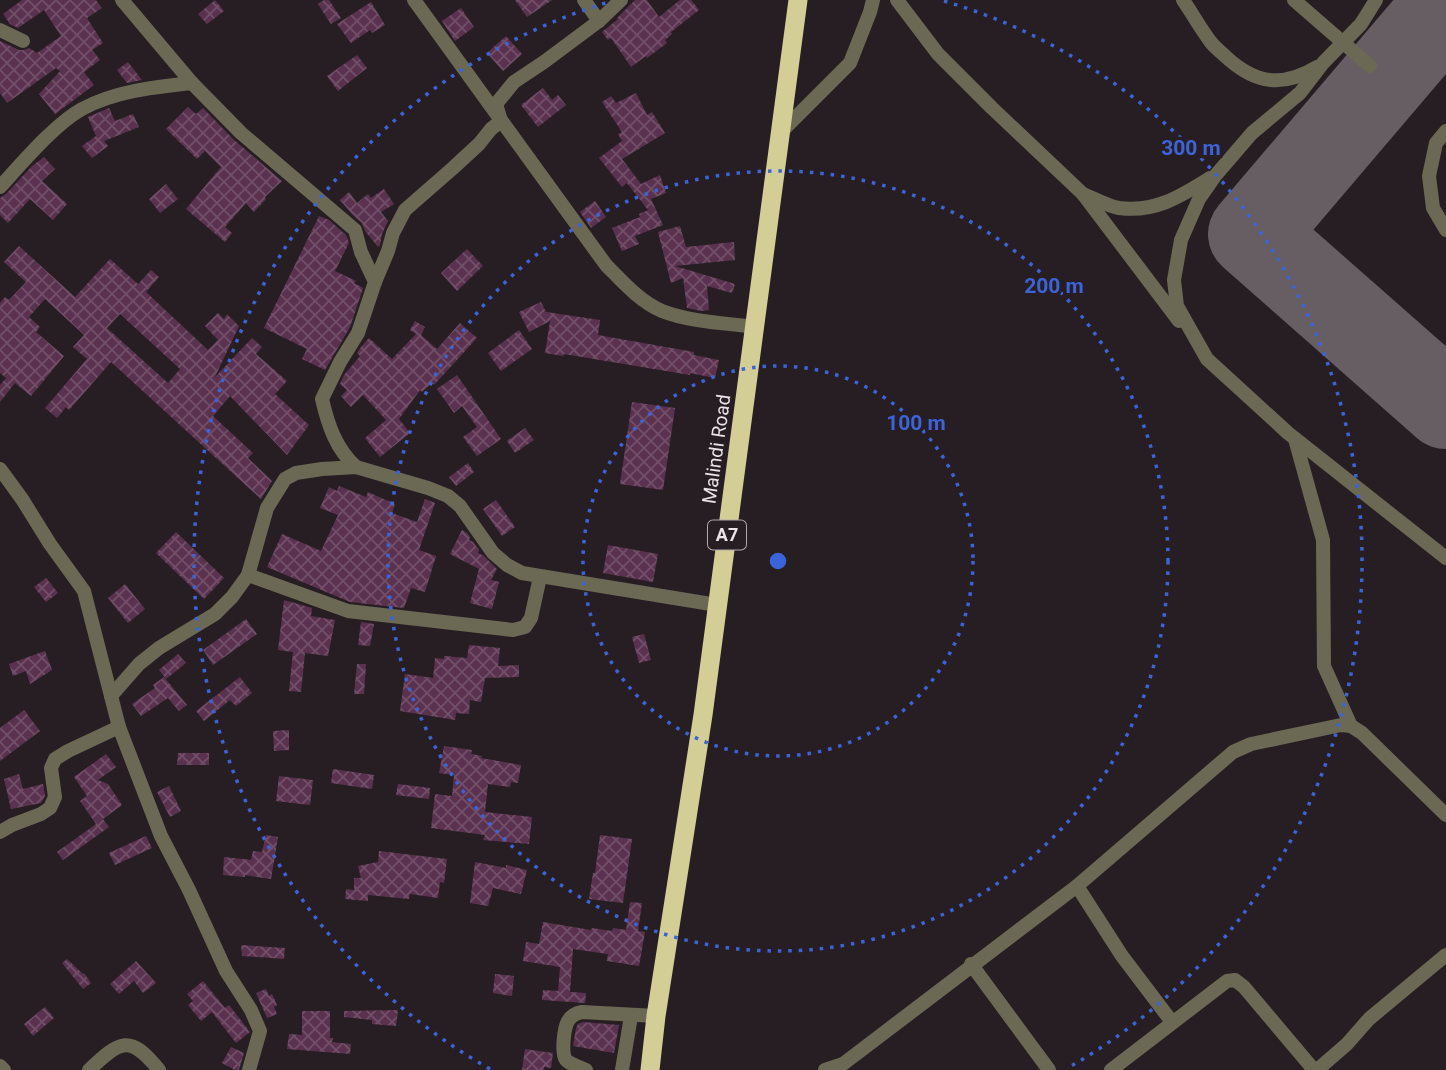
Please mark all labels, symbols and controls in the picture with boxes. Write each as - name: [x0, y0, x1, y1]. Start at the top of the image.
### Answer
- text: 300 m: [1161, 136, 1221, 160]
- text: 200 m: [1024, 274, 1084, 298]
- street label: Malindi Road: [697, 393, 736, 505]
- text: 100 m: [886, 411, 946, 435]
- road number: A7: [708, 520, 746, 550]
- centre of rings: [766, 549, 790, 573]

